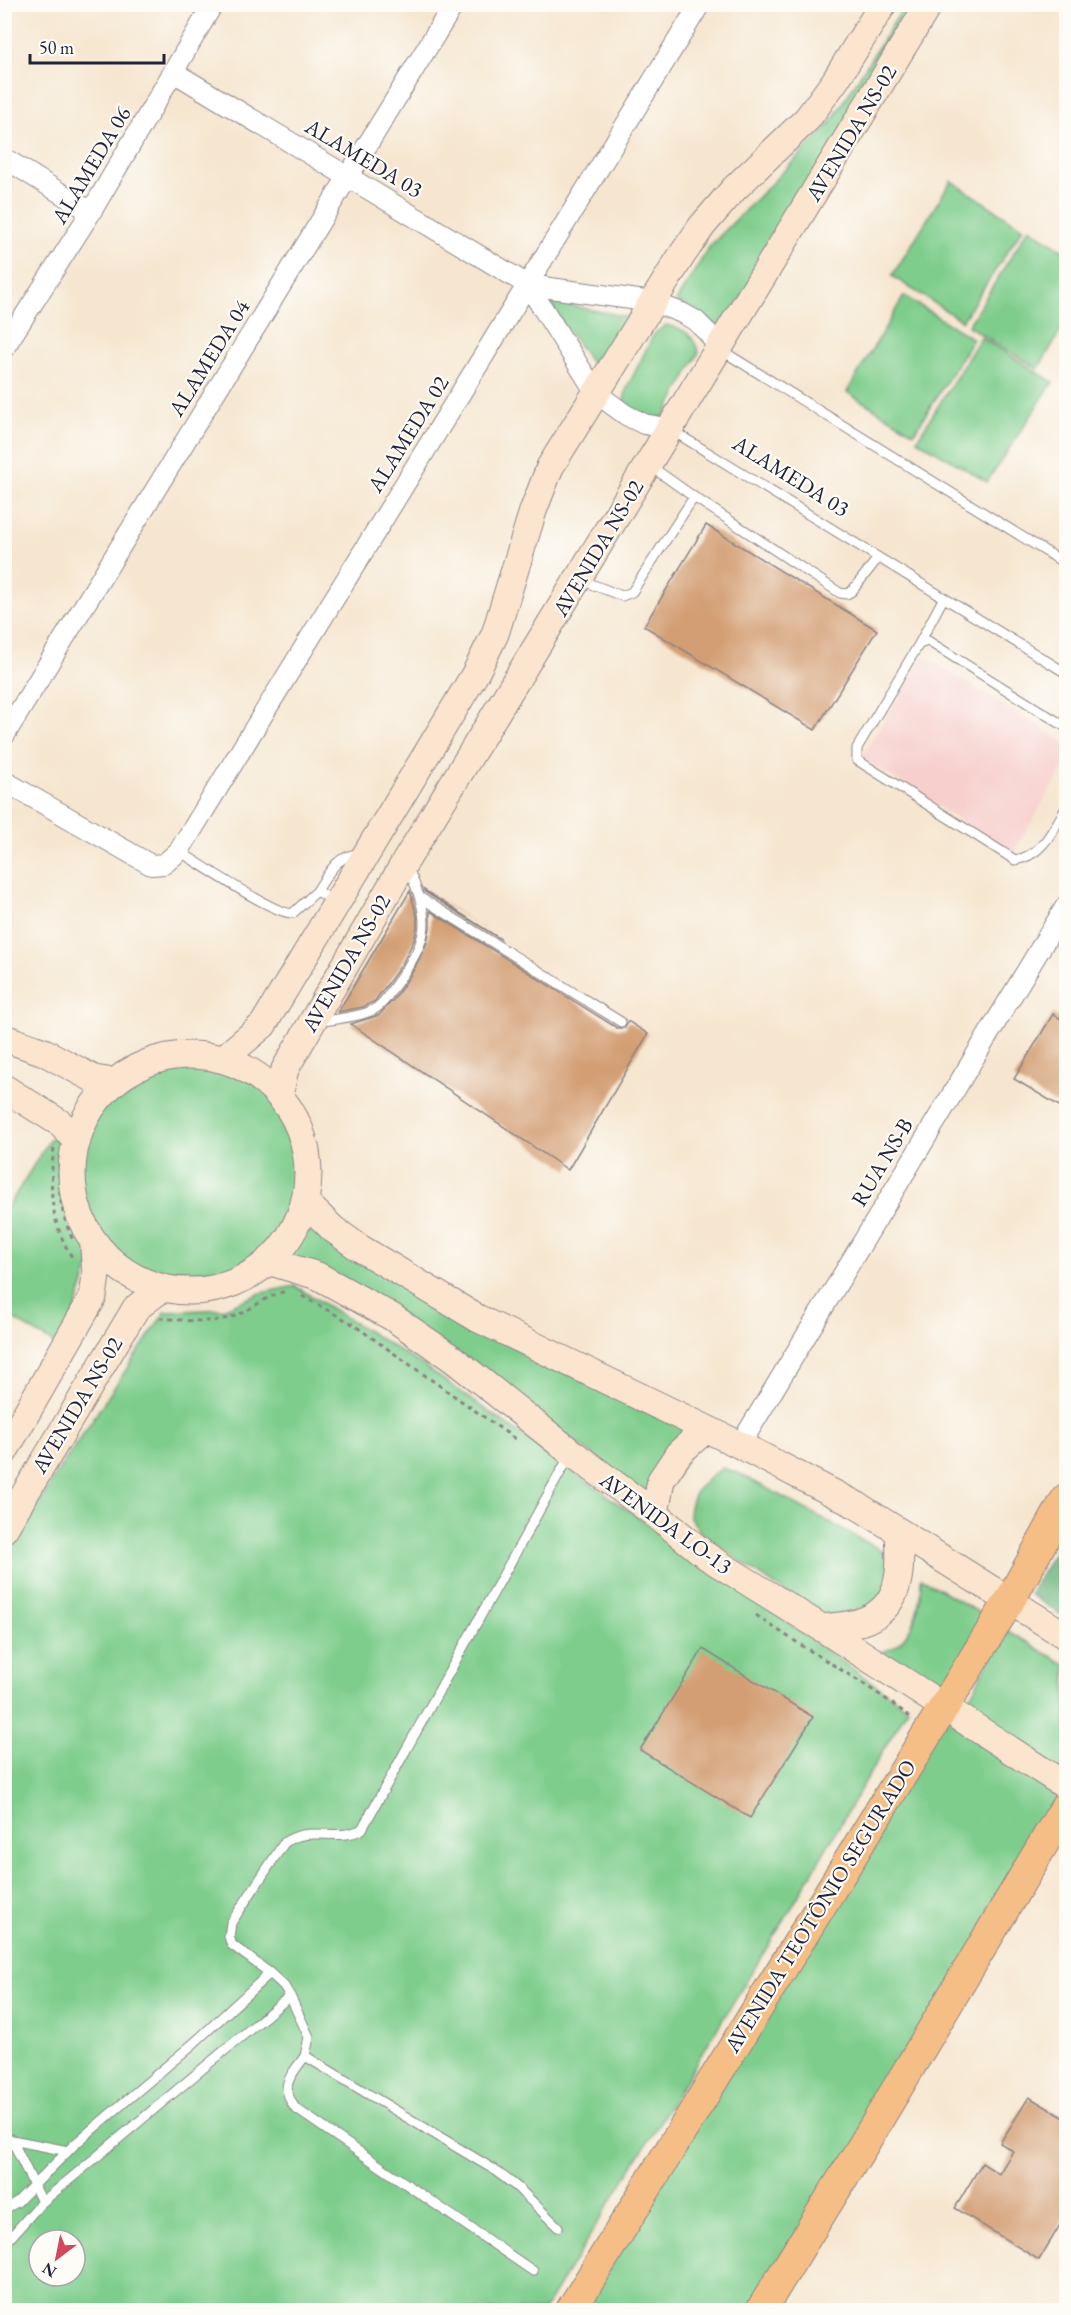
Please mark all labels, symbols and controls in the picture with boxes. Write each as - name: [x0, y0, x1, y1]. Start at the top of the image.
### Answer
- scale bar: [30, 27, 164, 65]
- text: 50 m: [39, 36, 74, 59]
- street label: AVENIDA NS-02: [798, 59, 903, 208]
- street label: ALAMEDA 06: [44, 100, 138, 230]
- street label: ALAMEDA 03: [299, 111, 428, 204]
- street label: ALAMEDA 04: [161, 294, 257, 423]
- street label: ALAMEDA 02: [360, 370, 456, 499]
- street label: ALAMEDA 03: [726, 428, 855, 523]
- street label: AVENIDA NS-02: [545, 474, 650, 623]
- street label: AVENIDA NS-02: [294, 888, 397, 1038]
- street label: RUA NS-B: [844, 1112, 920, 1212]
- street label: AVENIDA NS-02: [24, 1331, 129, 1480]
- street label: AVENIDA LO-13: [593, 1465, 738, 1581]
- street label: AVENIDA TEOTÔNIO SEGURADO: [717, 1754, 923, 2059]
- north arrow: [27, 2228, 87, 2288]
- text: N: [38, 2258, 60, 2283]

